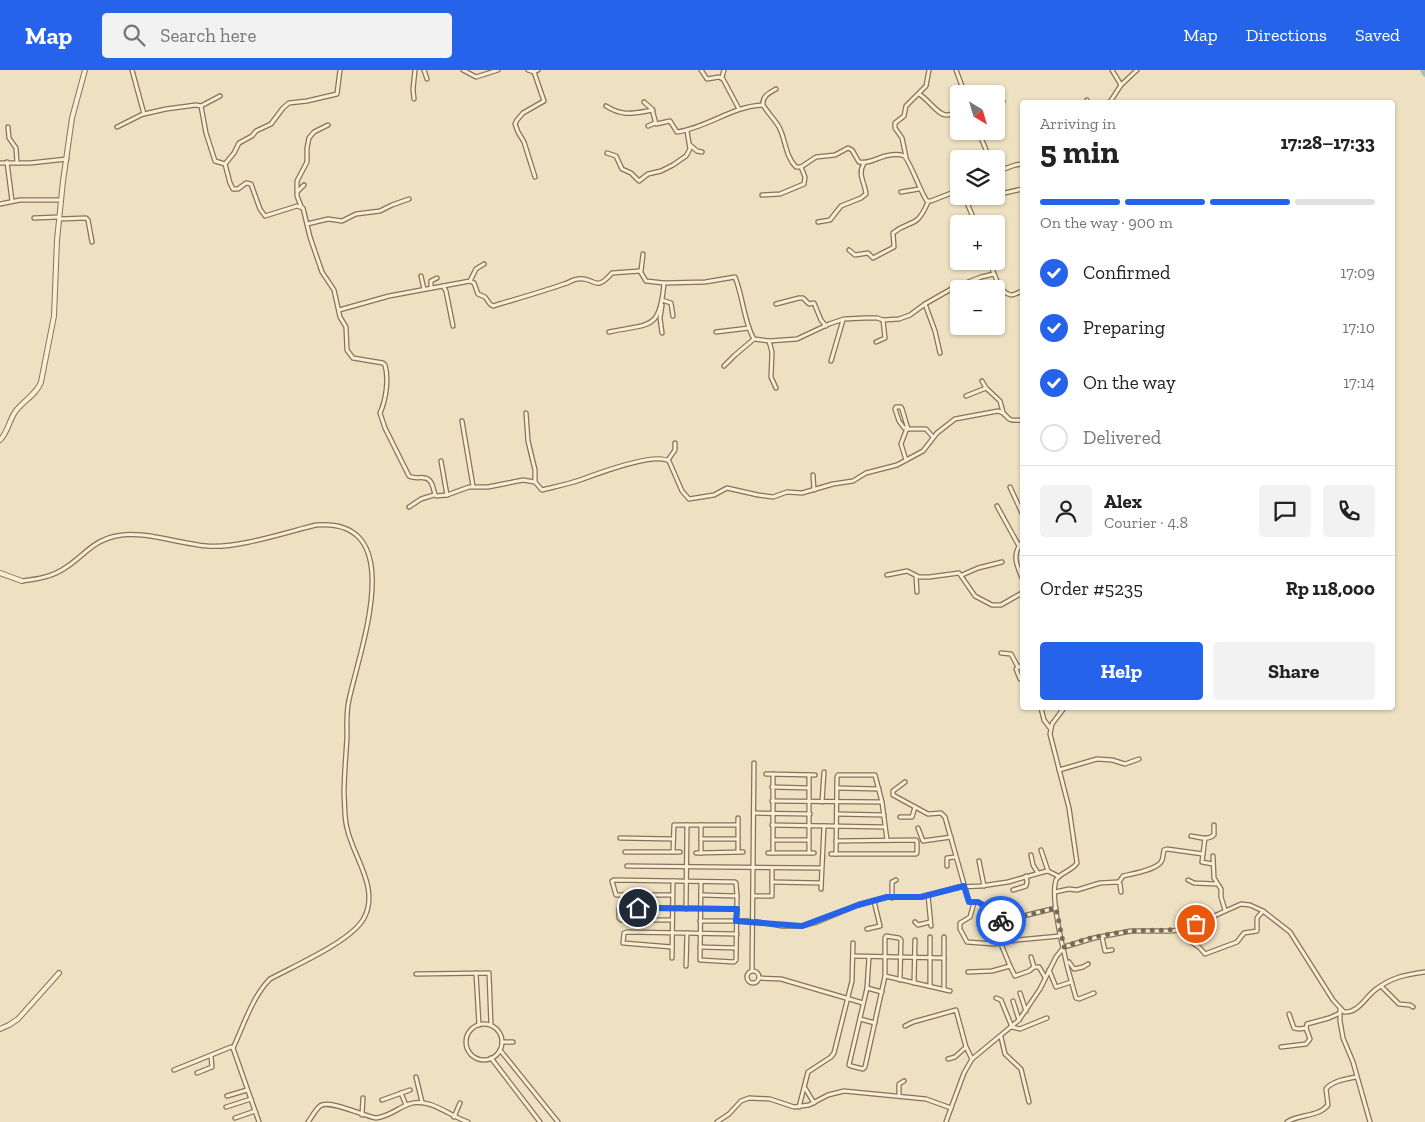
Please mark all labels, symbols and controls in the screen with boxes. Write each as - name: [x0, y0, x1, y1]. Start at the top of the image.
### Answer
- search box: [102, 13, 452, 58]
- text: Map: [25, 21, 72, 50]
- icon: search: [120, 21, 148, 49]
- text: Search here: [160, 24, 257, 47]
- text: Map: [1183, 24, 1218, 46]
- text: Directions: [1246, 24, 1327, 46]
- text: Saved: [1355, 24, 1400, 46]
- north arrow: [950, 85, 1005, 140]
- map controls: [950, 85, 1005, 335]
- text: Arriving in: [1040, 114, 1116, 133]
- text: 17:28–17:33: [1280, 131, 1375, 154]
- text: 5 min: [1040, 133, 1119, 171]
- button: layers: [950, 150, 1005, 205]
- text: On the way · 900 m: [1040, 213, 1173, 232]
- button: +: [950, 215, 1005, 270]
- icon: check: [1040, 259, 1068, 287]
- text: Confirmed: [1083, 261, 1170, 284]
- text: 17:09: [1340, 263, 1375, 282]
- button: −: [950, 280, 1005, 335]
- icon: check: [1040, 314, 1068, 342]
- text: Preparing: [1083, 316, 1165, 339]
- text: 17:10: [1343, 318, 1375, 337]
- icon: check: [1040, 369, 1068, 397]
- text: On the way: [1083, 371, 1176, 394]
- text: 17:14: [1343, 373, 1375, 392]
- text: Delivered: [1083, 426, 1161, 449]
- button: person: [1040, 485, 1092, 537]
- button: chat: [1259, 485, 1311, 537]
- button: phone: [1323, 485, 1375, 537]
- text: Alex: [1104, 490, 1142, 513]
- text: Courier · 4.8: [1104, 513, 1188, 532]
- text: Order #5235: [1040, 577, 1143, 600]
- text: Rp 118,000: [1286, 577, 1375, 600]
- button: Help: [1040, 642, 1203, 700]
- button: Share: [1213, 642, 1375, 700]
- pin: [617, 887, 659, 929]
- icon: home: [624, 894, 652, 922]
- courier: [976, 896, 1026, 946]
- pin: [1175, 903, 1217, 945]
- icon: bike: [987, 907, 1015, 935]
- icon: bag: [1182, 910, 1210, 938]

